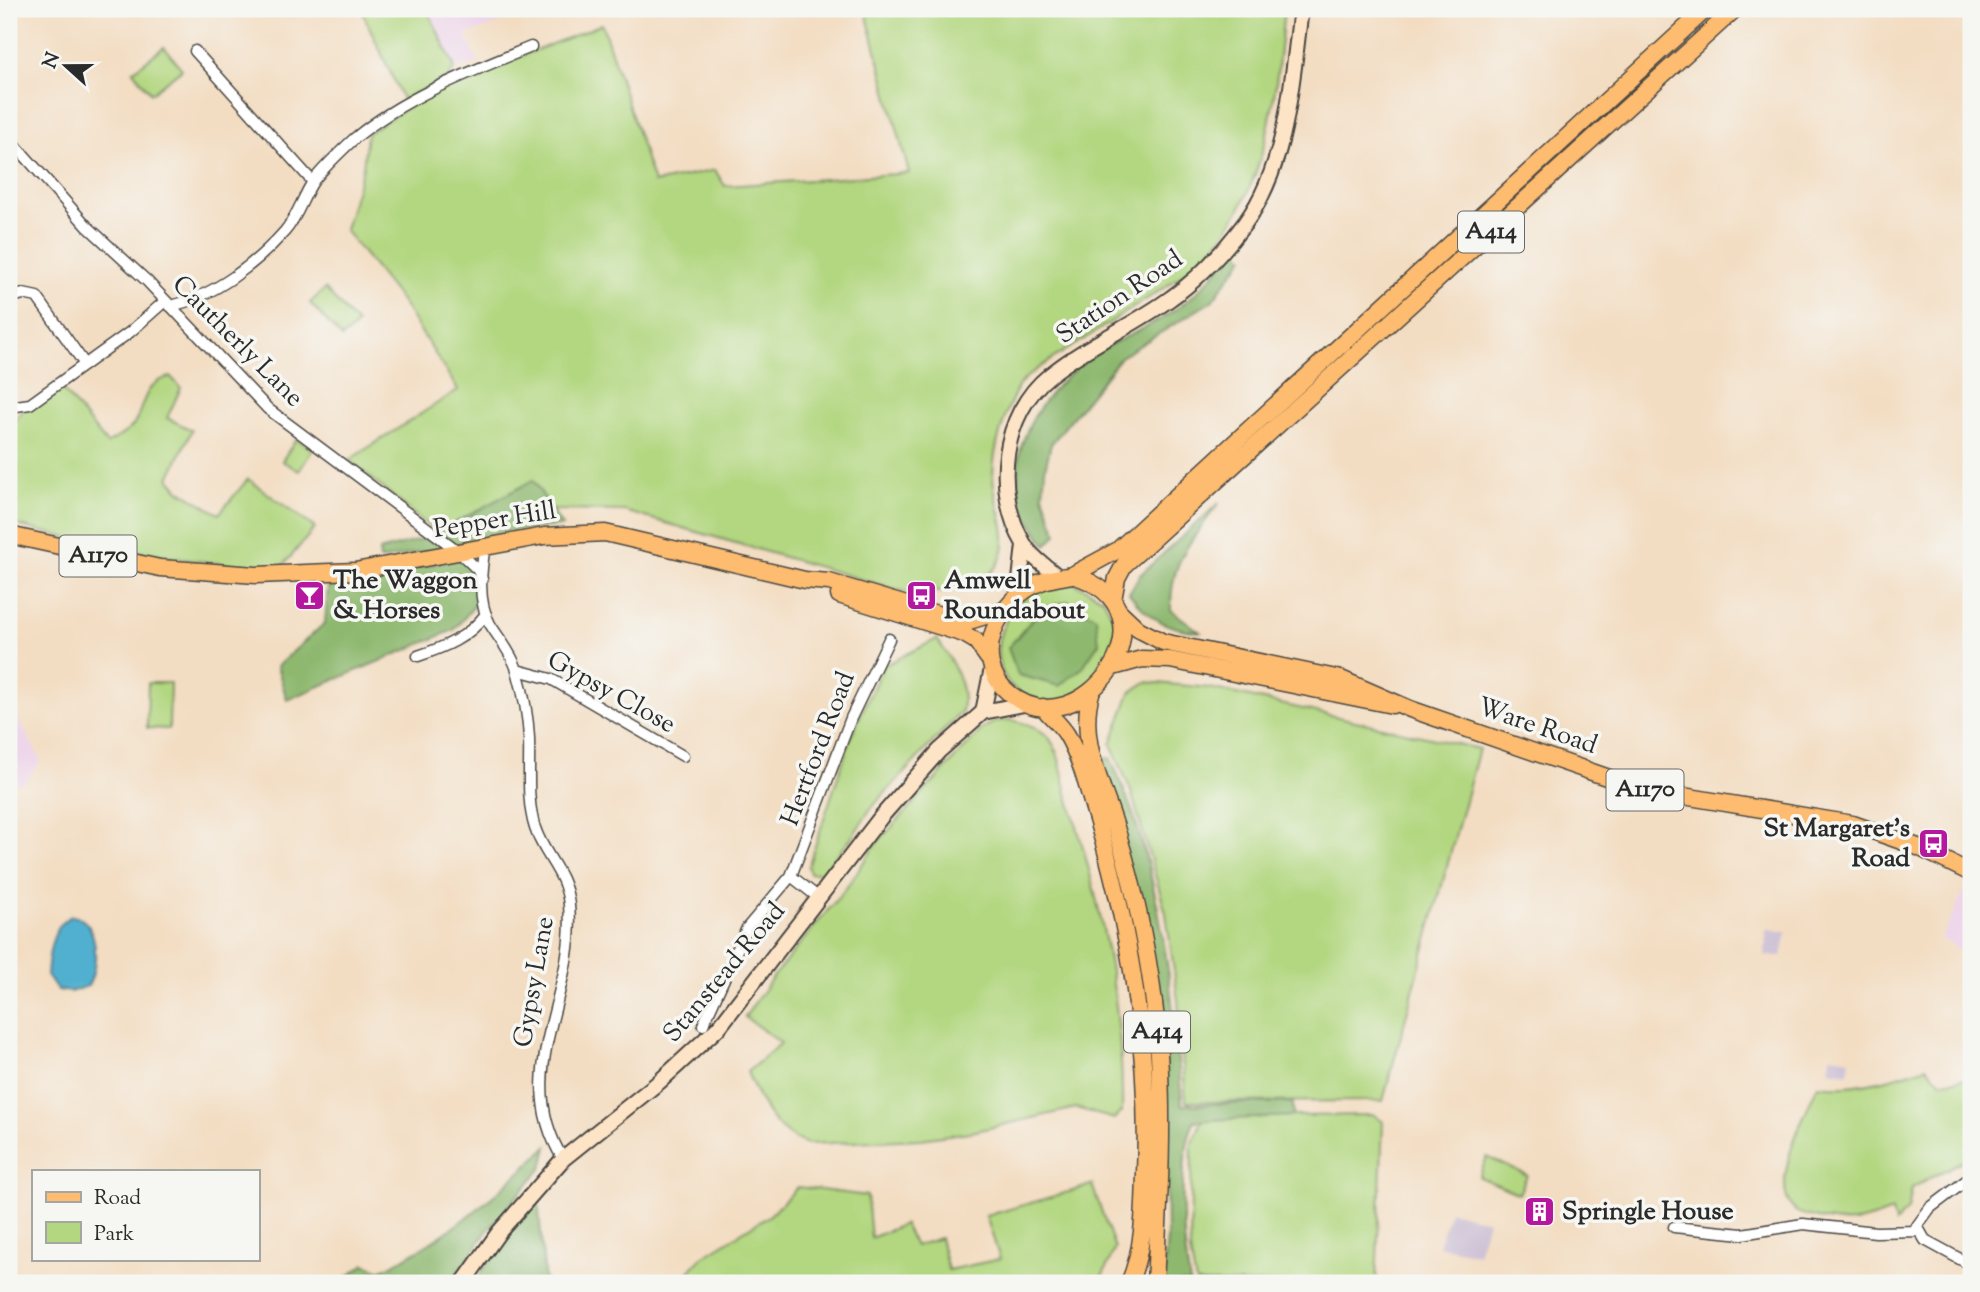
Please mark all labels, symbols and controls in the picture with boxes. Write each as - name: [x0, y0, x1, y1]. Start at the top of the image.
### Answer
- north arrow: [32, 32, 102, 102]
- text: N: [37, 49, 68, 73]
- road number: A414: [1458, 212, 1524, 253]
- street label: Station Road: [1049, 242, 1191, 354]
- street label: Cautherly Lane: [163, 268, 311, 416]
- street label: Pepper Hill: [431, 493, 559, 549]
- road number: A1170: [60, 536, 136, 576]
- place label: The Waggon & Horses: [333, 563, 478, 630]
- place label: Amwell Roundabout: [944, 563, 1085, 630]
- bar icon: The Waggon & Horses: [293, 579, 327, 613]
- bus stop icon: Amwell Roundabout: [904, 579, 938, 613]
- street label: Gypsy Close: [540, 642, 682, 744]
- street label: Hertford Road: [773, 666, 865, 831]
- street label: Ware Road: [1472, 689, 1602, 765]
- road number: A1170: [1606, 770, 1684, 810]
- place label: St Margaret's Road: [1764, 811, 1910, 878]
- bus stop icon: St Margaret's Road: [1916, 827, 1950, 861]
- street label: Stanstead Road: [655, 895, 795, 1051]
- street label: Gypsy Lane: [505, 914, 565, 1050]
- road number: A414: [1124, 1012, 1190, 1052]
- legend: [32, 1170, 259, 1260]
- text: Road: [94, 1184, 141, 1214]
- place label: Springle House: [1562, 1194, 1734, 1231]
- building icon: Springle House: [1522, 1195, 1556, 1229]
- text: Park: [94, 1220, 135, 1250]

